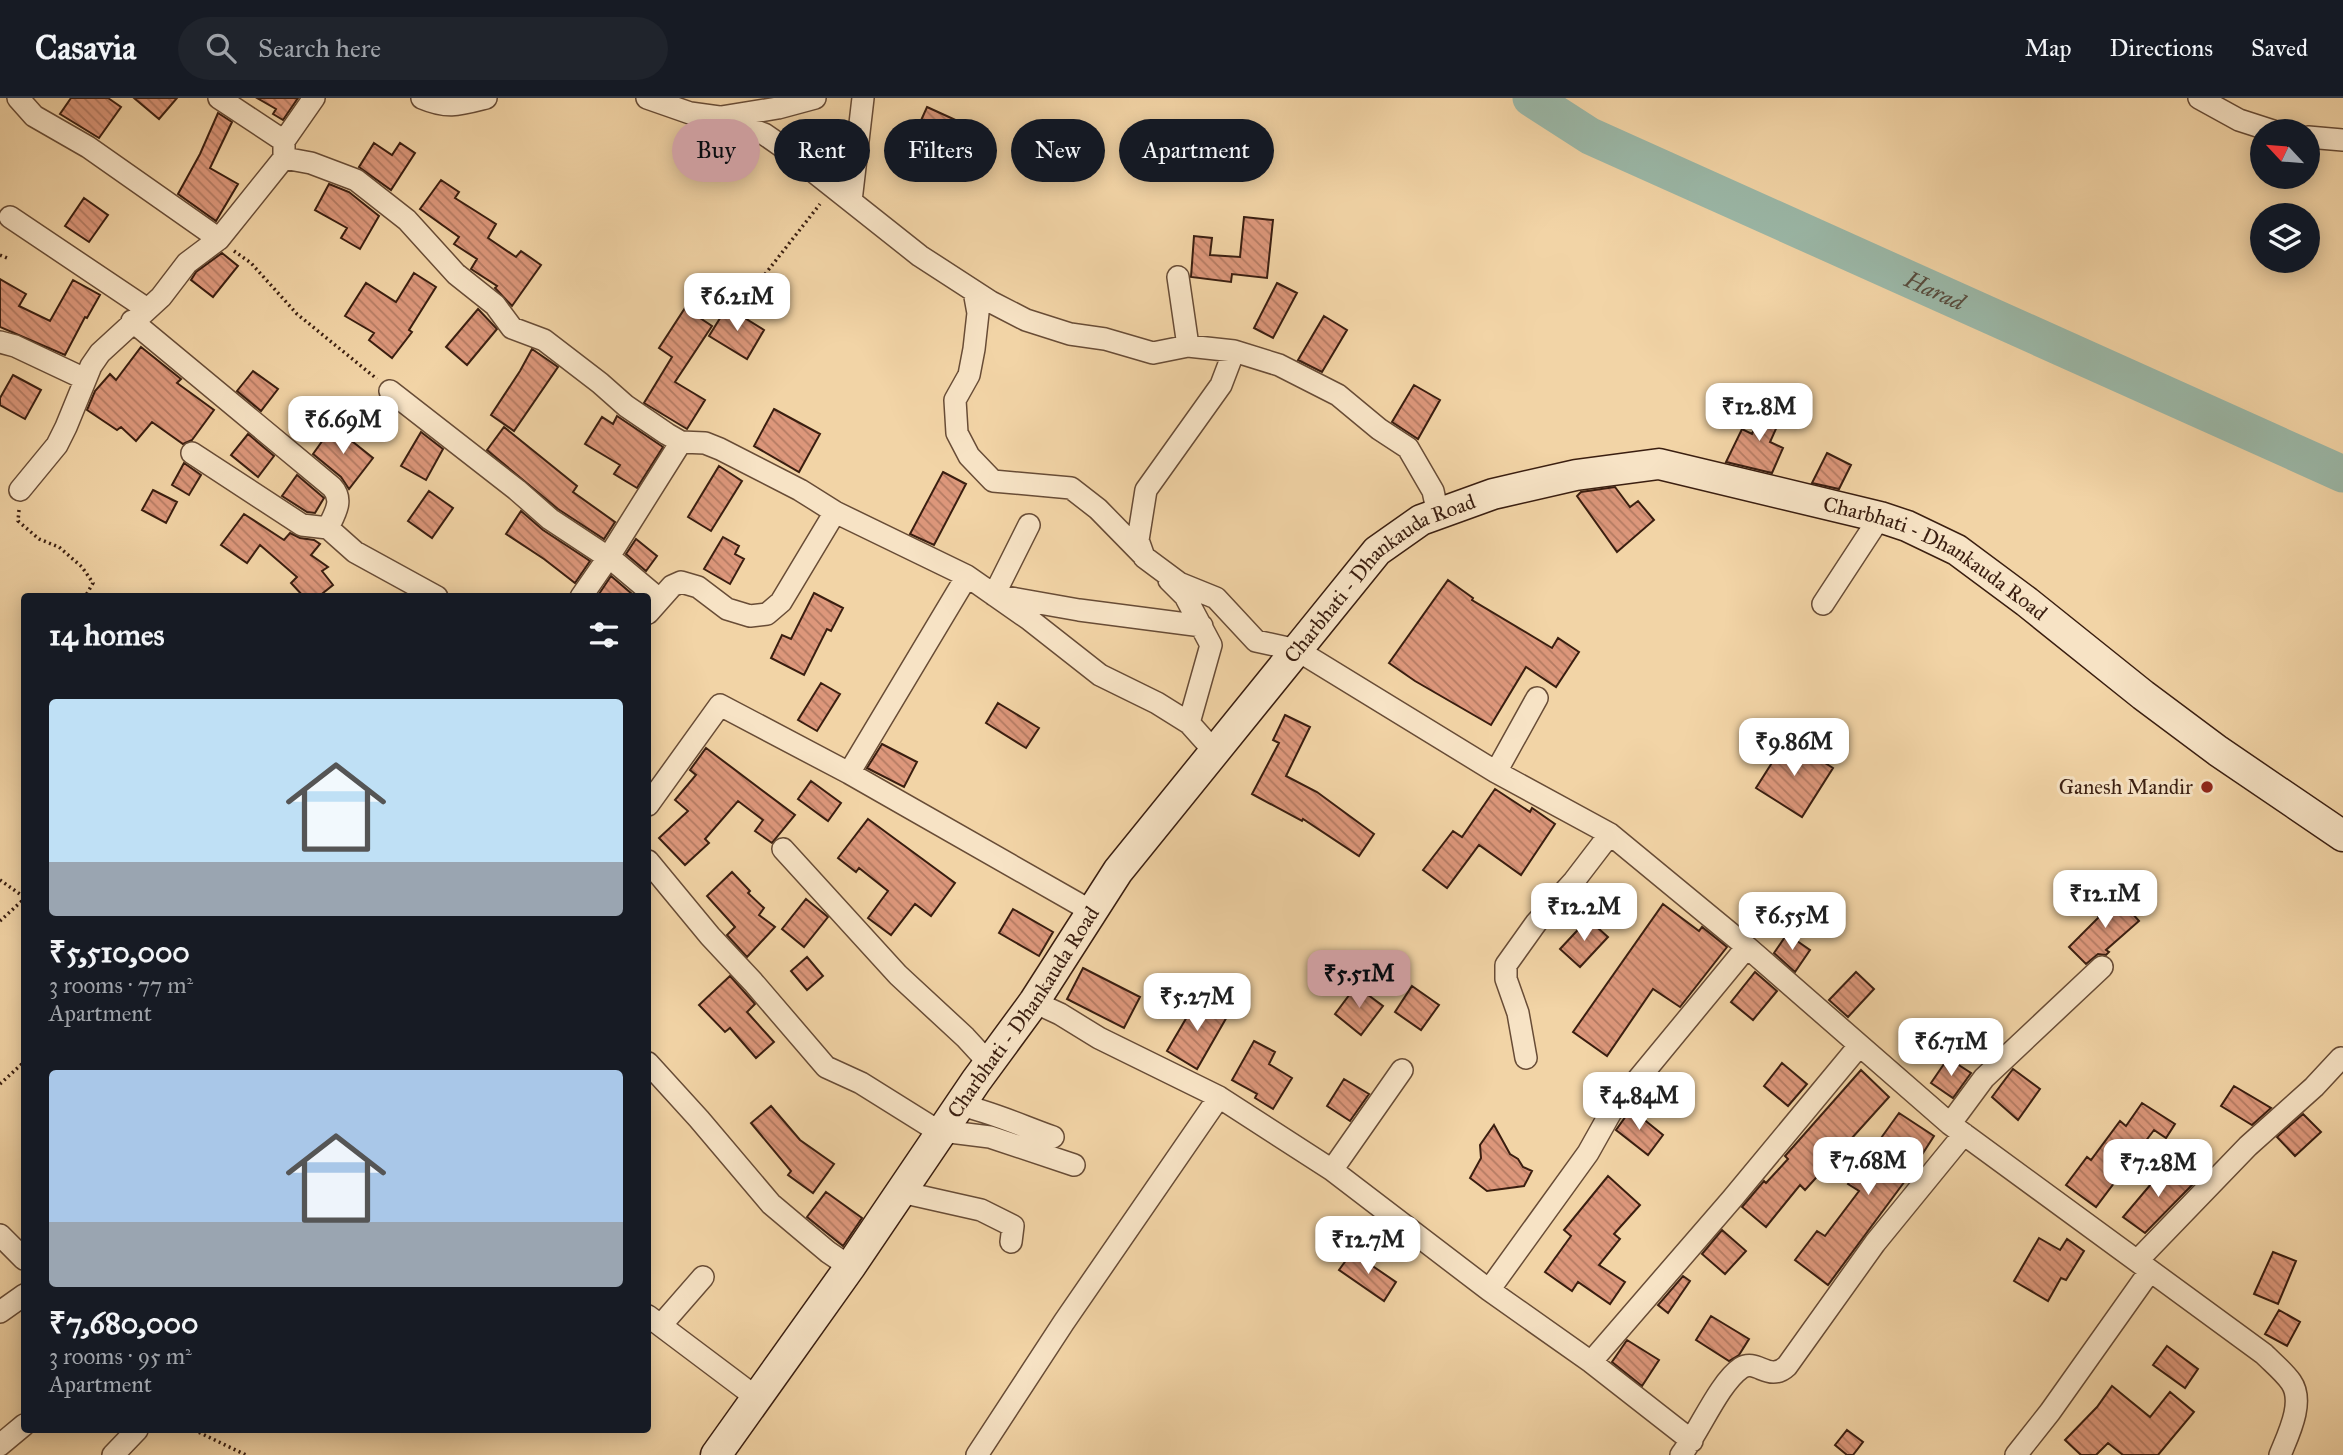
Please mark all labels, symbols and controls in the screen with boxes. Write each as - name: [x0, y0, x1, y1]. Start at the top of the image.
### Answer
- search box: [178, 17, 668, 80]
- text: Casavia: [35, 28, 136, 68]
- icon: search: [202, 29, 240, 67]
- text: Search here: [258, 32, 381, 64]
- text: Map: [2025, 33, 2072, 63]
- text: Directions: [2110, 33, 2213, 63]
- text: Saved: [2251, 33, 2308, 63]
- chip: Buy: [672, 119, 760, 182]
- chip: Rent: [774, 119, 870, 182]
- chip: Filters: [884, 119, 997, 182]
- chip: New: [1011, 119, 1105, 182]
- chip: Apartment: [1119, 119, 1274, 182]
- north arrow: [2250, 119, 2320, 189]
- map controls: [2250, 119, 2320, 273]
- button: layers: [2250, 203, 2320, 273]
- water label: Harad: [1899, 265, 1971, 317]
- pin: ₹6.21M: [680, 274, 794, 333]
- text: ₹6.21M: [700, 282, 774, 310]
- pin: ₹12.8M: [1702, 384, 1816, 443]
- text: ₹12.8M: [1722, 392, 1796, 420]
- pin: ₹6.69M: [286, 396, 400, 456]
- text: ₹6.69M: [304, 405, 382, 433]
- street label: Charbhati - Dhankauda Road: [1279, 488, 1479, 668]
- street label: Charbhati - Dhankauda Road: [1821, 491, 2053, 626]
- icon: filters: [585, 616, 623, 654]
- text: 14 homes: [49, 617, 164, 653]
- pin: ₹9.86M: [1737, 718, 1851, 778]
- text: ₹9.86M: [1755, 727, 1833, 755]
- icon: home: [273, 744, 399, 870]
- place label: Ganesh Mandir: [2059, 774, 2193, 800]
- marker: Ganesh Mandir: [2199, 779, 2215, 795]
- pin: ₹12.1M: [2048, 870, 2162, 930]
- text: ₹12.1M: [2069, 879, 2141, 907]
- pin: ₹12.2M: [1527, 884, 1641, 943]
- text: ₹12.2M: [1547, 892, 1621, 920]
- pin: ₹6.55M: [1735, 892, 1849, 952]
- street label: Charbhati - Dhankauda Road: [942, 901, 1105, 1123]
- text: ₹6.55M: [1755, 901, 1829, 929]
- text: ₹5,510,000: [49, 934, 190, 970]
- pin: ₹5.51M: [1302, 950, 1416, 1010]
- text: ₹5.51M: [1323, 959, 1395, 987]
- text: 3 rooms · 77 m²: [49, 971, 193, 999]
- pin: ₹5.27M: [1140, 974, 1254, 1033]
- text: ₹5.27M: [1160, 982, 1234, 1010]
- text: Apartment: [49, 999, 152, 1027]
- pin: ₹6.71M: [1894, 1018, 2008, 1078]
- text: ₹6.71M: [1914, 1027, 1988, 1055]
- pin: ₹4.84M: [1582, 1072, 1696, 1132]
- text: ₹4.84M: [1599, 1081, 1679, 1109]
- icon: home: [273, 1115, 399, 1241]
- pin: ₹7.68M: [1811, 1138, 1925, 1197]
- pin: ₹7.28M: [2101, 1140, 2215, 1199]
- text: ₹7.68M: [1829, 1146, 1907, 1174]
- text: ₹7.28M: [2119, 1148, 2197, 1176]
- pin: ₹12.7M: [1311, 1216, 1425, 1276]
- text: ₹12.7M: [1331, 1225, 1405, 1253]
- text: ₹7,680,000: [49, 1305, 198, 1341]
- text: 3 rooms · 95 m²: [49, 1342, 192, 1370]
- text: Apartment: [49, 1370, 152, 1398]

